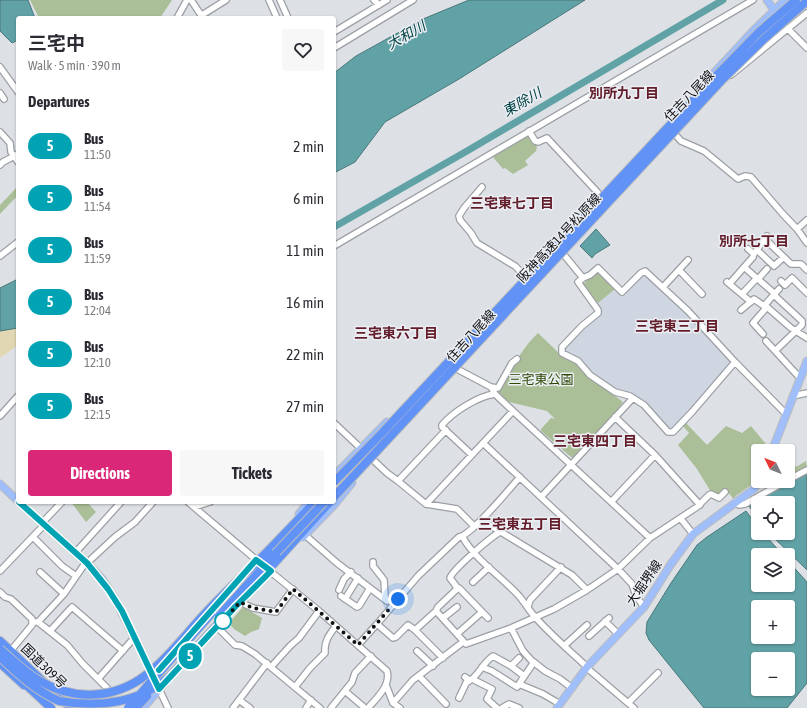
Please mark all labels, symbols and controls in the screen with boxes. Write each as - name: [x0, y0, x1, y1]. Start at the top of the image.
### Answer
- water label: 大和川: [384, 17, 430, 52]
- button: heart: [282, 29, 324, 71]
- text: 三宅中: [28, 32, 85, 54]
- text: Walk · 5 min · 390 m: [28, 58, 121, 73]
- street label: 住吉八尾線: [661, 67, 717, 125]
- water label: 東除川: [500, 84, 546, 119]
- district label: 別所九丁目: [589, 85, 659, 101]
- text: Departures: [28, 93, 90, 110]
- text: Bus: [84, 130, 104, 147]
- text: 5: [47, 138, 53, 154]
- text: 2 min: [293, 138, 324, 155]
- text: 11:50: [84, 147, 111, 162]
- text: Bus: [84, 182, 104, 199]
- text: 5: [47, 190, 53, 206]
- text: 6 min: [293, 190, 324, 207]
- street label: 阪神高速14号松原線: [514, 190, 604, 286]
- district label: 三宅東七丁目: [470, 195, 554, 211]
- text: 11:54: [84, 199, 111, 214]
- district label: 別所七丁目: [719, 233, 789, 249]
- text: Bus: [84, 234, 104, 251]
- text: 5: [47, 242, 53, 258]
- text: 11 min: [286, 242, 324, 259]
- text: 11:59: [84, 251, 111, 266]
- text: Bus: [84, 286, 104, 303]
- text: 5: [47, 294, 53, 310]
- text: 16 min: [286, 294, 324, 311]
- text: 12:04: [84, 303, 111, 318]
- street label: 住吉八尾線: [444, 307, 498, 365]
- district label: 三宅東三丁目: [635, 318, 719, 334]
- district label: 三宅東六丁目: [354, 325, 438, 341]
- text: Bus: [84, 338, 104, 355]
- text: 5: [47, 346, 53, 362]
- text: 22 min: [286, 346, 324, 363]
- text: 12:10: [84, 355, 111, 370]
- park label: 三宅東公園: [508, 372, 574, 387]
- text: Bus: [84, 390, 104, 407]
- text: 5: [47, 398, 53, 414]
- text: 27 min: [286, 398, 324, 415]
- text: 12:15: [84, 407, 111, 422]
- district label: 三宅東四丁目: [553, 433, 637, 449]
- north arrow: [751, 444, 795, 488]
- map controls: [751, 444, 795, 696]
- button: Directions: [28, 450, 172, 496]
- button: Tickets: [180, 450, 324, 496]
- button: locate: [751, 496, 795, 540]
- district label: 三宅東五丁目: [478, 516, 562, 532]
- button: layers: [751, 548, 795, 592]
- street label: 大堀堺線: [623, 557, 665, 609]
- your location: [388, 589, 408, 609]
- button: +: [751, 600, 795, 644]
- unlabelled marker: [214, 612, 232, 630]
- street label: 国道309号: [18, 641, 70, 691]
- line badge: 5: [177, 643, 203, 669]
- text: 5: [187, 648, 193, 664]
- button: −: [751, 652, 795, 696]

